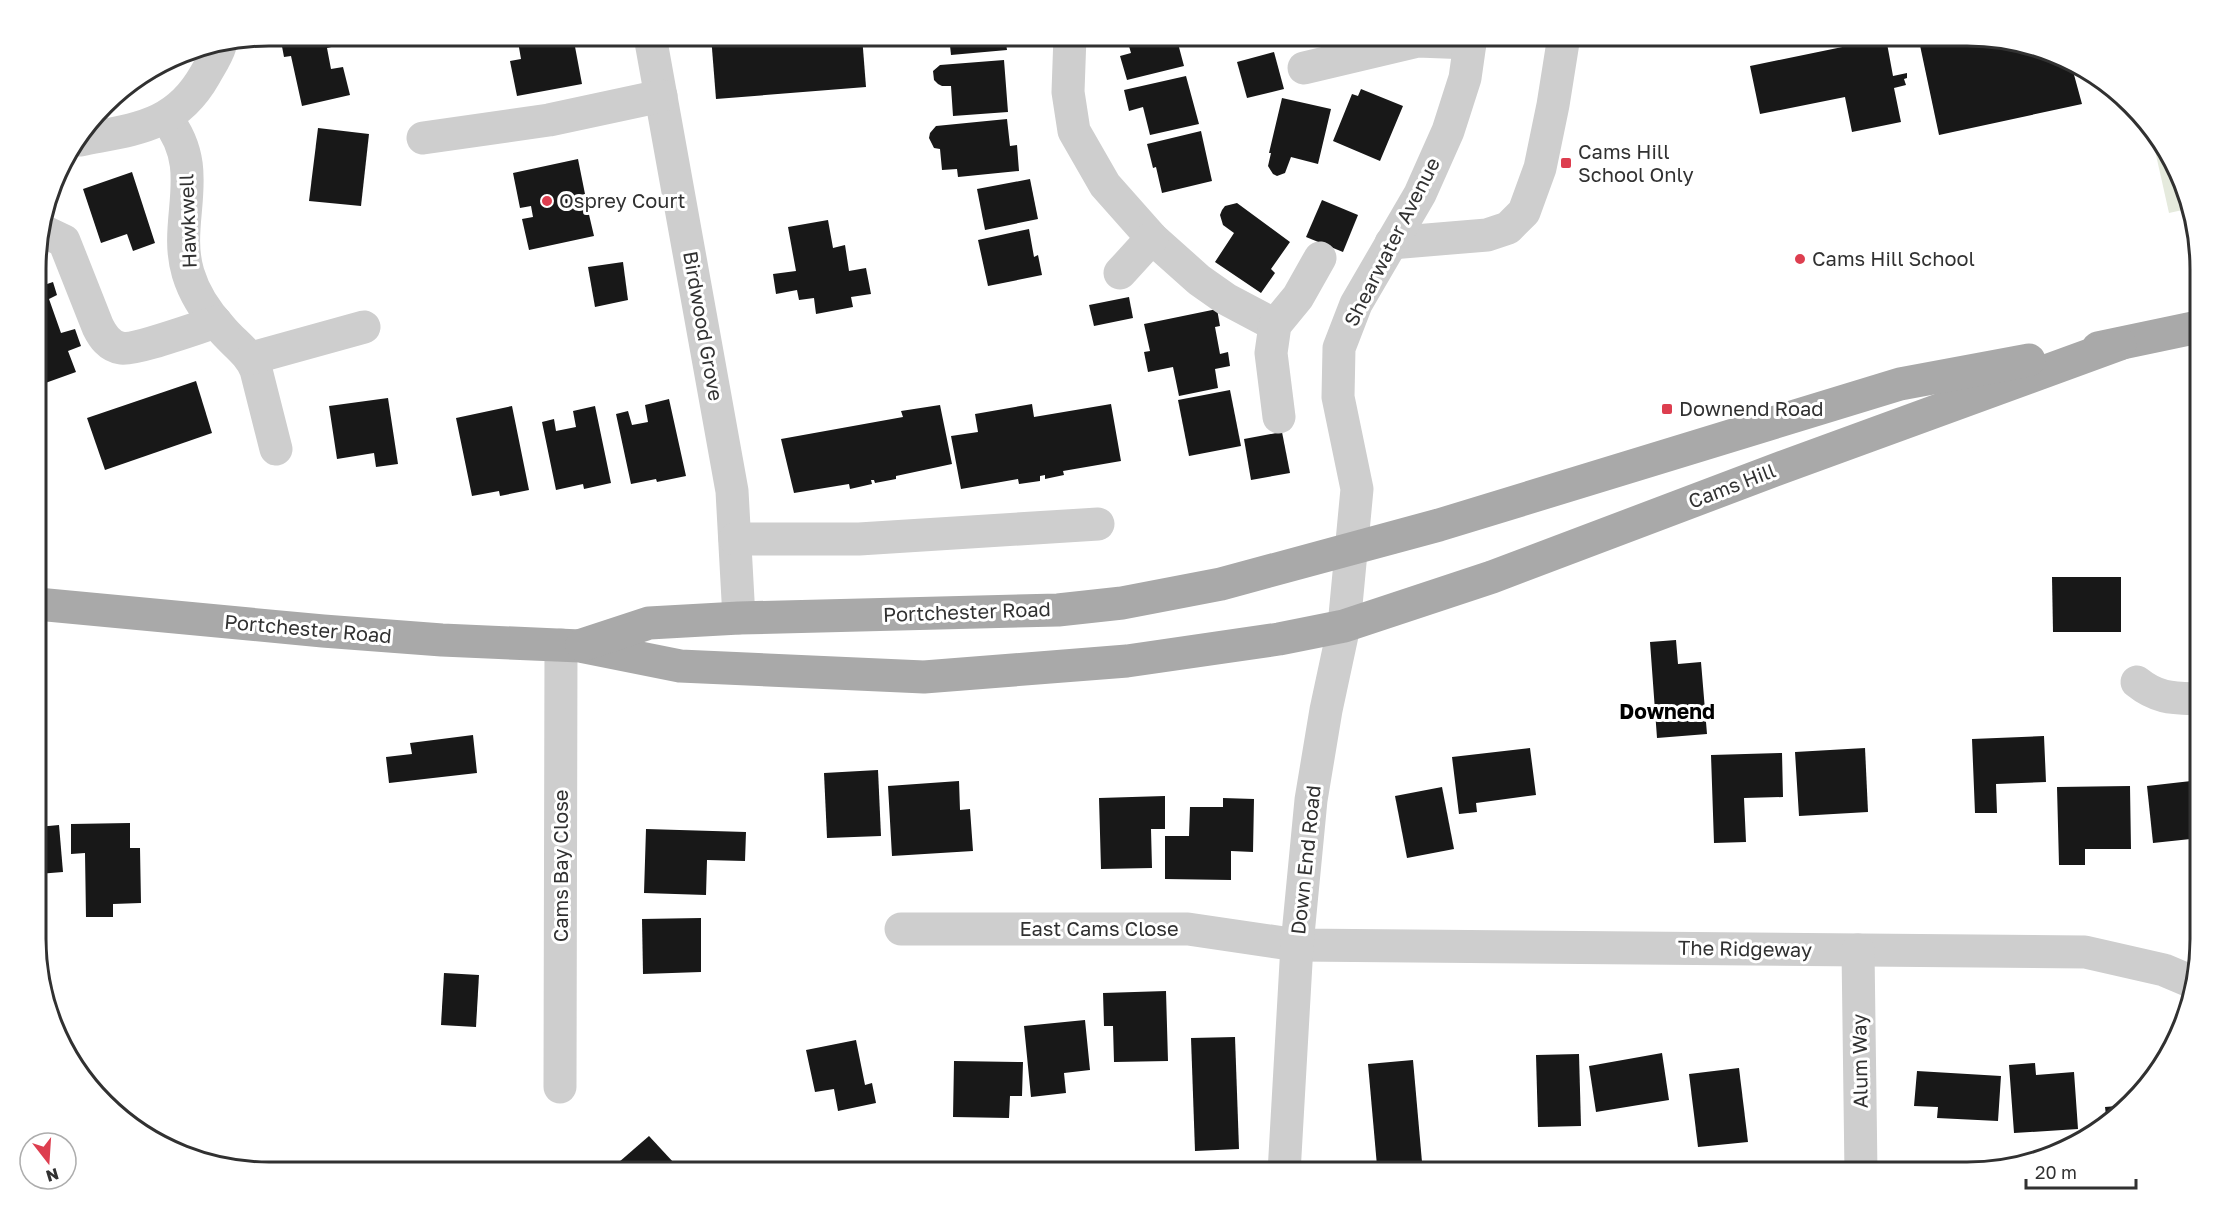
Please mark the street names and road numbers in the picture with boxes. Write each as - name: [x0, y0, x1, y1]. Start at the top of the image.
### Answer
- street label: Shearwater Avenue: [1338, 153, 1444, 330]
- street label: Hawkwell: [173, 173, 201, 269]
- street label: Birdwood Grove: [679, 249, 729, 403]
- street label: Cams Hill: [1685, 457, 1779, 513]
- street label: Portchester Road: [883, 596, 1051, 626]
- street label: Portchester Road: [223, 609, 393, 647]
- street label: Down End Road: [1285, 784, 1325, 936]
- street label: Cams Bay Close: [548, 790, 572, 942]
- street label: East Cams Close: [1019, 916, 1179, 940]
- street label: The Ridgeway: [1678, 935, 1812, 961]
- street label: Alum Way: [1846, 1013, 1872, 1109]

